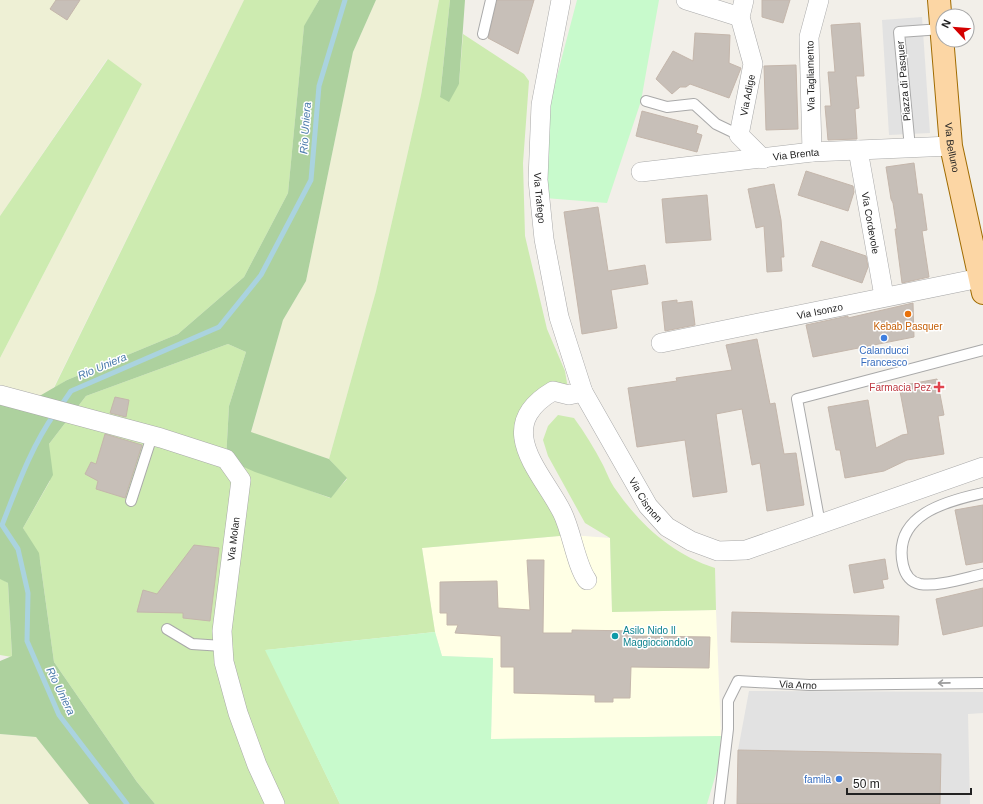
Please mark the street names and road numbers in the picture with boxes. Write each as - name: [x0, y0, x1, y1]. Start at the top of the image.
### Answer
- street label: Via Tagliamento: [804, 40, 817, 111]
- street label: Piazza di Pasquer: [894, 40, 912, 122]
- street label: Via Adige: [738, 73, 757, 117]
- street label: Via Belluno: [943, 122, 962, 174]
- street label: Via Brenta: [772, 147, 820, 163]
- street label: Via Trafego: [532, 172, 547, 224]
- street label: Via Cordevole: [860, 191, 881, 255]
- street label: Via Isonzo: [796, 301, 844, 321]
- street label: Via Cismon: [627, 476, 664, 524]
- street label: Via Molan: [225, 516, 242, 562]
- street label: Via Arno: [779, 678, 817, 691]

